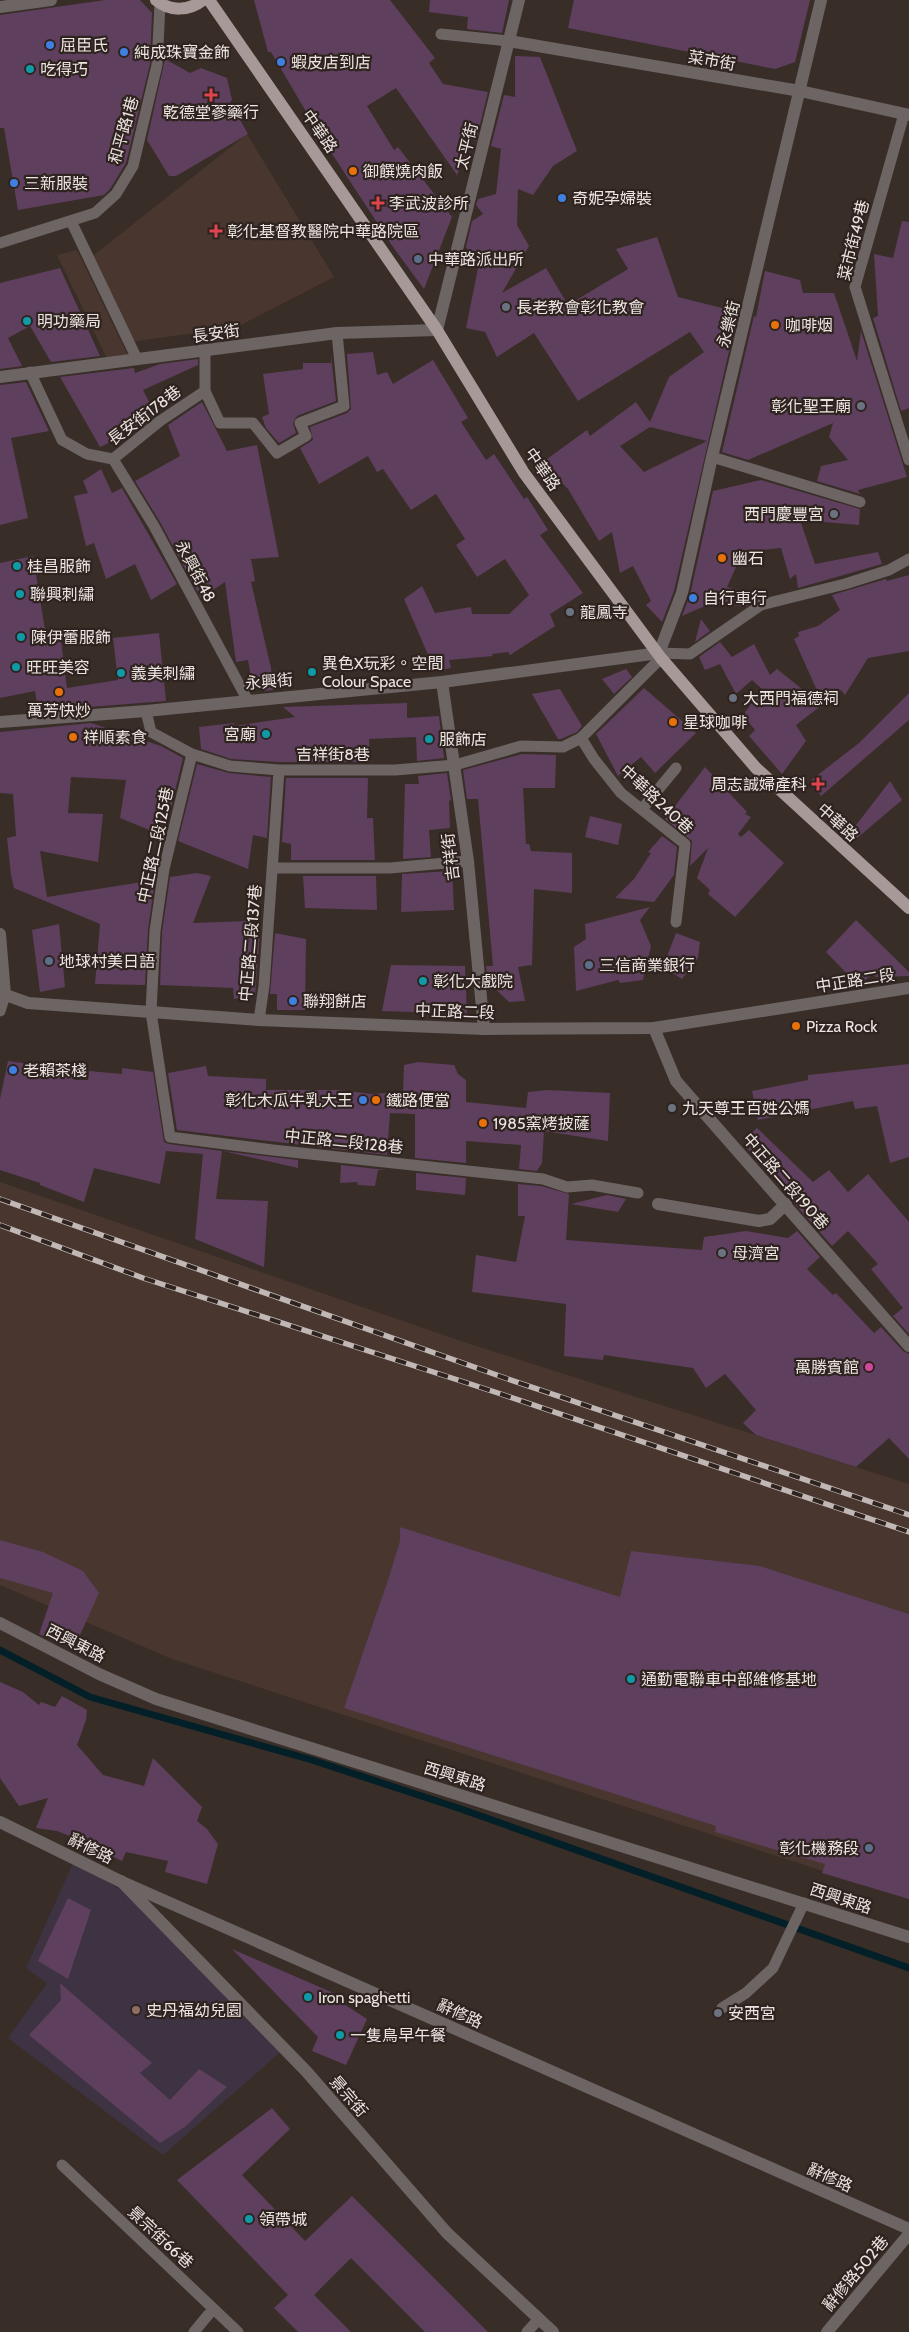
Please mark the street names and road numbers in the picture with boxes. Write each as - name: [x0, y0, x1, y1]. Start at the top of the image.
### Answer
- street label: 菜市街: [687, 47, 737, 74]
- street label: 和平路1巷: [105, 94, 142, 166]
- street label: 中華路: [298, 106, 341, 156]
- street label: 太平街: [451, 121, 482, 172]
- street label: 菜市街49巷: [834, 198, 873, 282]
- street label: 永樂街: [713, 299, 744, 350]
- street label: 長安街: [191, 321, 241, 346]
- street label: 長安街178巷: [104, 382, 185, 449]
- street label: 中華路: [521, 444, 564, 494]
- street label: 永興街48: [171, 537, 220, 605]
- street label: 永興街: [244, 670, 294, 693]
- street label: 吉祥街8巷: [296, 745, 370, 764]
- street label: 中華路240巷: [616, 761, 697, 838]
- street label: 中正路二段125巷: [134, 785, 177, 905]
- street label: 中華路: [813, 799, 862, 845]
- street label: 吉祥街: [438, 832, 463, 882]
- street label: 中正路二段137巷: [236, 883, 265, 1003]
- street label: 中正路二段: [814, 965, 896, 996]
- street label: 中正路二段: [415, 1001, 495, 1022]
- street label: 中正路二段128巷: [284, 1126, 404, 1157]
- street label: 中正路二段190巷: [739, 1129, 833, 1233]
- street label: 西興東路: [43, 1620, 109, 1666]
- street label: 西興東路: [421, 1758, 488, 1795]
- street label: 辭修路: [65, 1829, 117, 1868]
- street label: 西興東路: [807, 1880, 874, 1917]
- street label: 辭修路: [434, 1995, 486, 2032]
- street label: 景宗街: [326, 2072, 372, 2121]
- street label: 辭修路: [804, 2159, 856, 2196]
- street label: 景宗街66巷: [124, 2202, 197, 2272]
- street label: 辭修路502巷: [818, 2232, 892, 2315]

